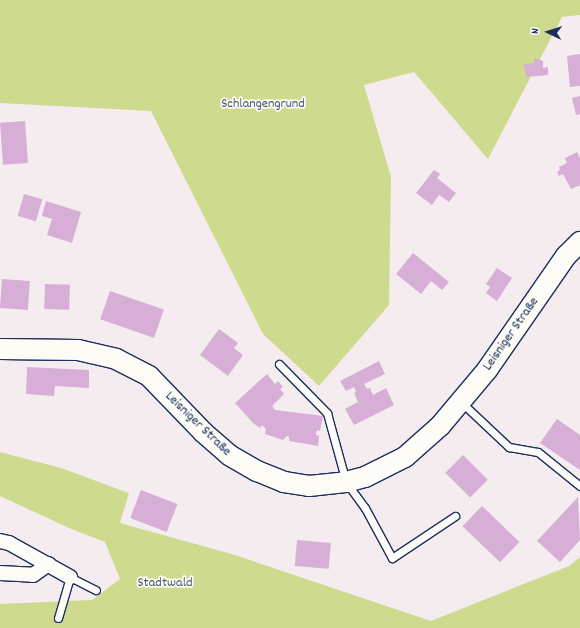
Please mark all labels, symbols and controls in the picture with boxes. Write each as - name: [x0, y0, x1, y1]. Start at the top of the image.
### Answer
- north arrow: [528, 12, 568, 52]
- text: N: [528, 28, 544, 34]
- park label: Schlangengrund: [221, 96, 305, 112]
- street label: Leisniger Straße: [479, 294, 543, 374]
- street label: Leisniger Straße: [161, 388, 235, 460]
- park label: Stadtwald: [137, 575, 193, 591]

